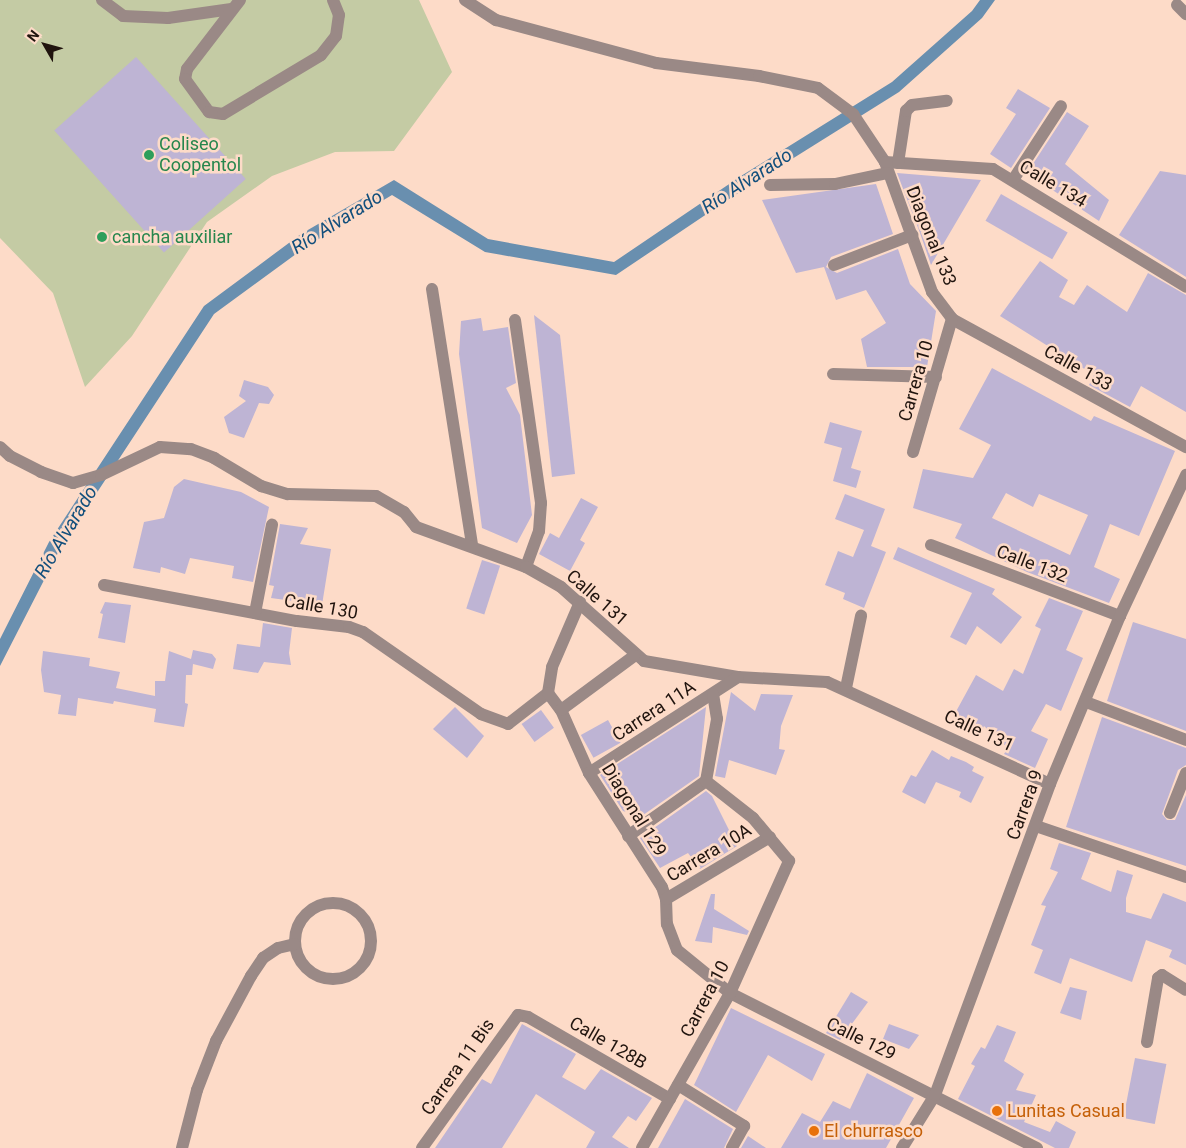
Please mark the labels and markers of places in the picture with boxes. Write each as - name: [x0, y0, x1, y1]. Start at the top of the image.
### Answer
- place label: Coliseo Coopentol: [159, 134, 241, 176]
- marker: Coliseo Coopentol: [143, 149, 155, 161]
- place label: cancha auxiliar: [112, 226, 232, 248]
- marker: cancha auxiliar: [96, 231, 108, 243]
- place label: Lunitas Casual: [1007, 1100, 1125, 1122]
- marker: Lunitas Casual: [991, 1105, 1003, 1117]
- place label: El churrasco: [824, 1120, 923, 1142]
- marker: El churrasco: [808, 1125, 820, 1137]

